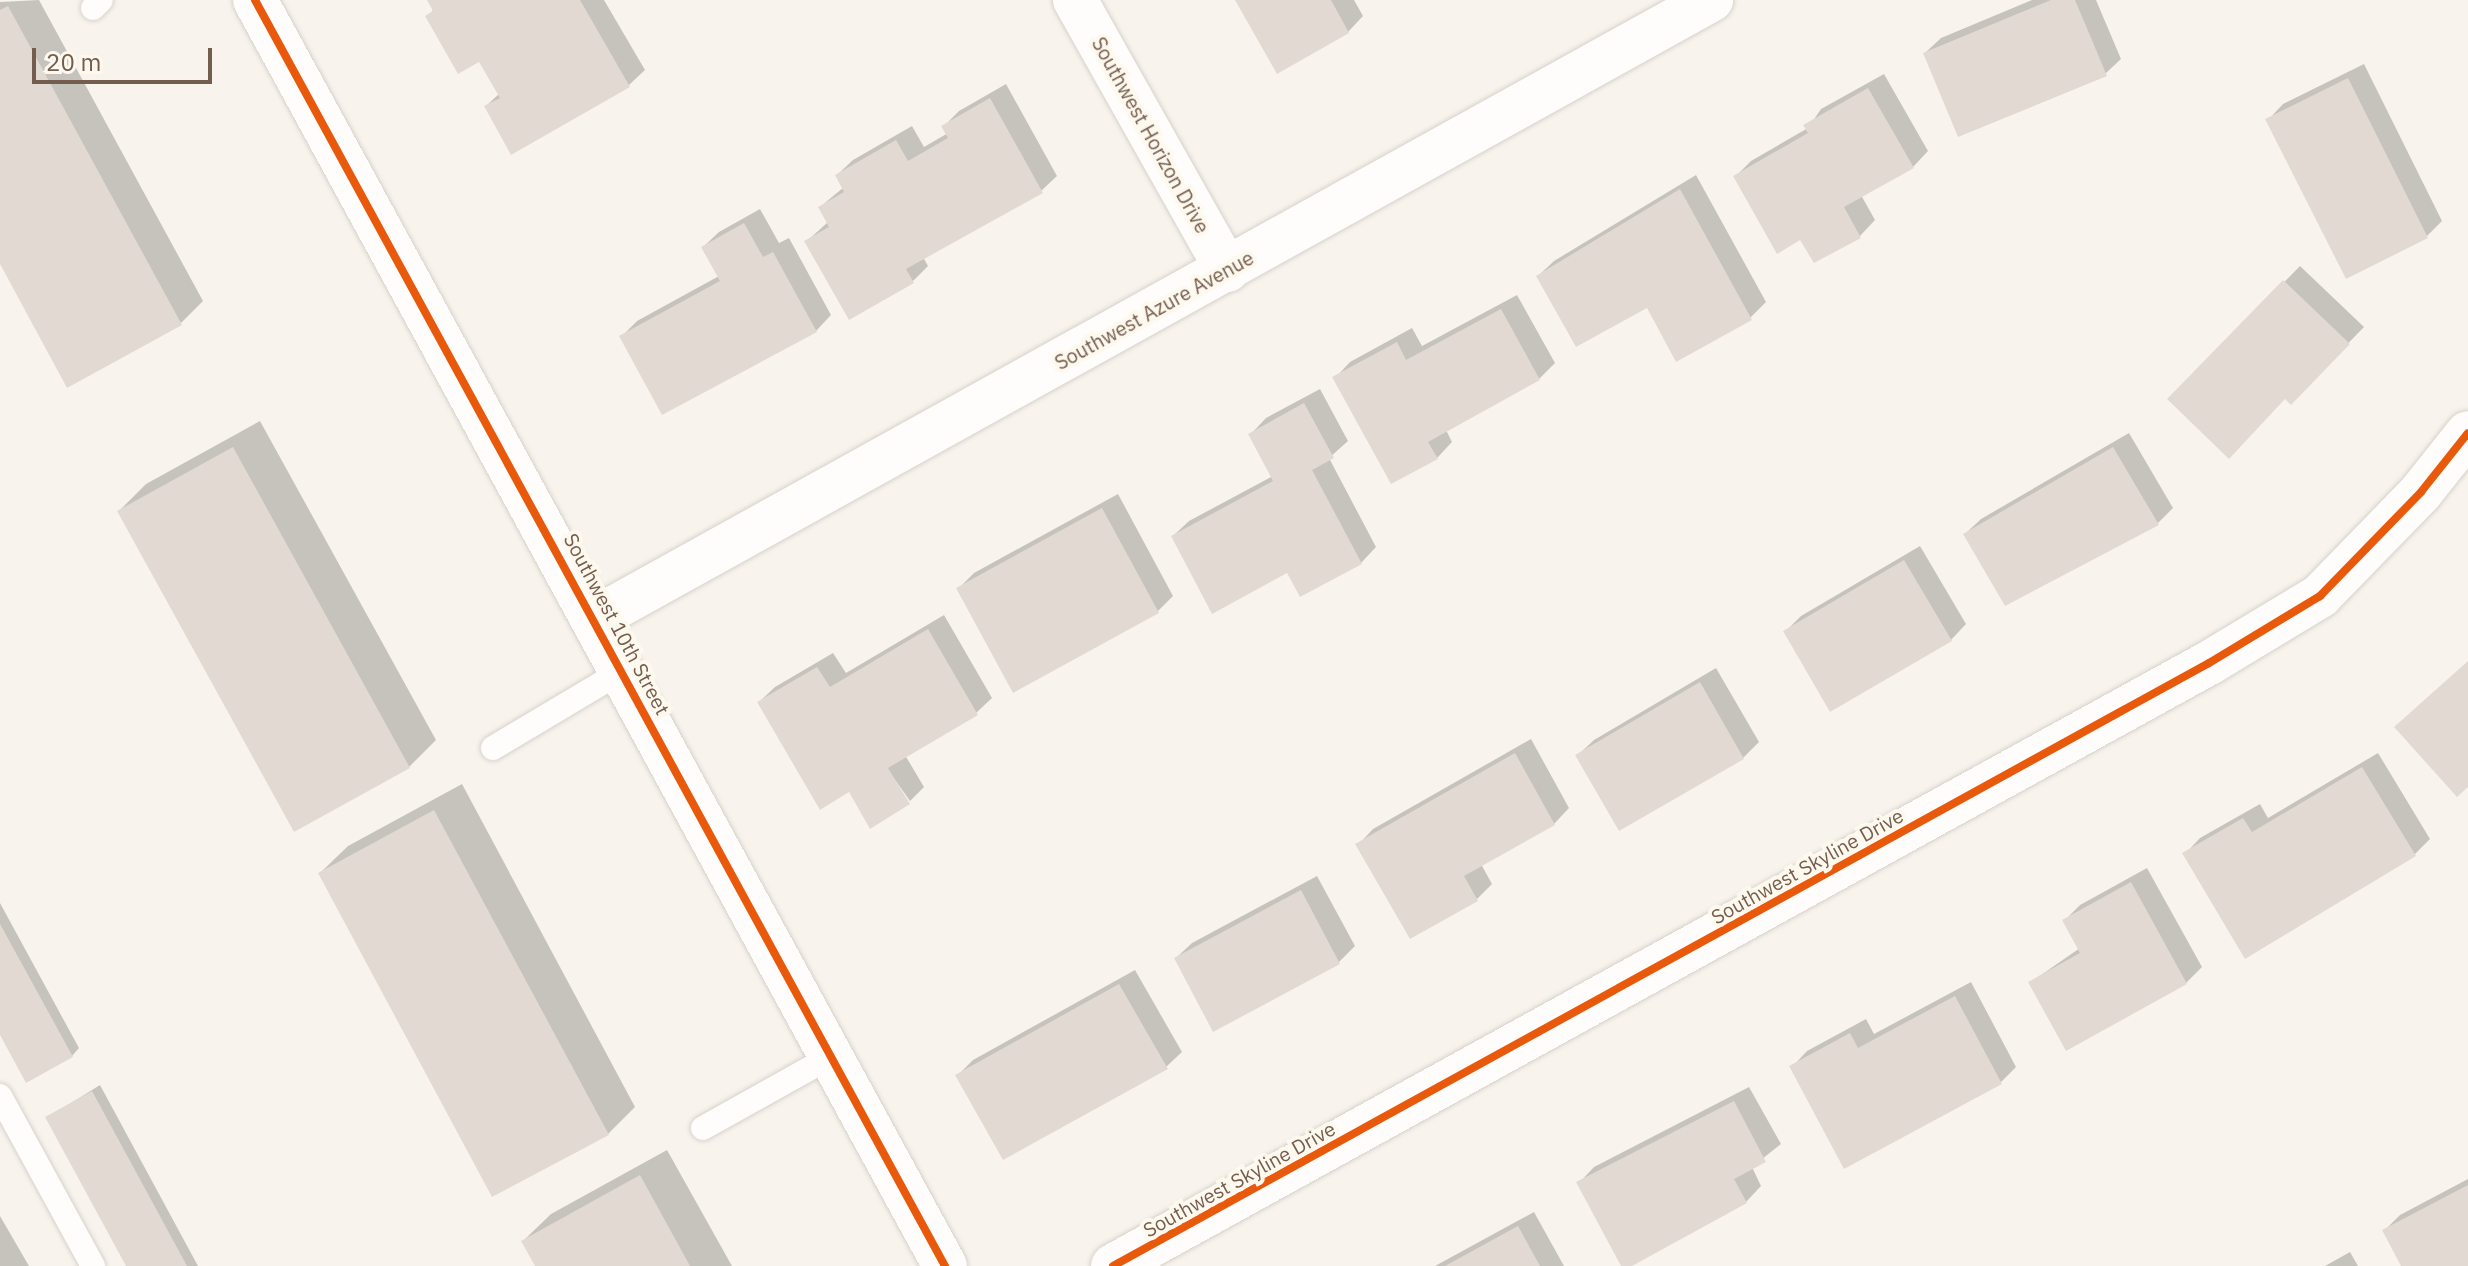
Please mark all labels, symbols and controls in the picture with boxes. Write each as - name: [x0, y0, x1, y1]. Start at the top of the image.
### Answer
- scale bar: [36, 32, 216, 82]
- street label: Southwest Horizon Drive: [1087, 33, 1215, 237]
- text: 20 m: [46, 46, 101, 78]
- street label: Southwest Azure Avenue: [1050, 245, 1258, 375]
- street label: Southwest 10th Street: [559, 529, 675, 719]
- street label: Southwest Skyline Drive: [1707, 803, 1907, 929]
- street label: Southwest Skyline Drive: [1139, 1116, 1339, 1242]

